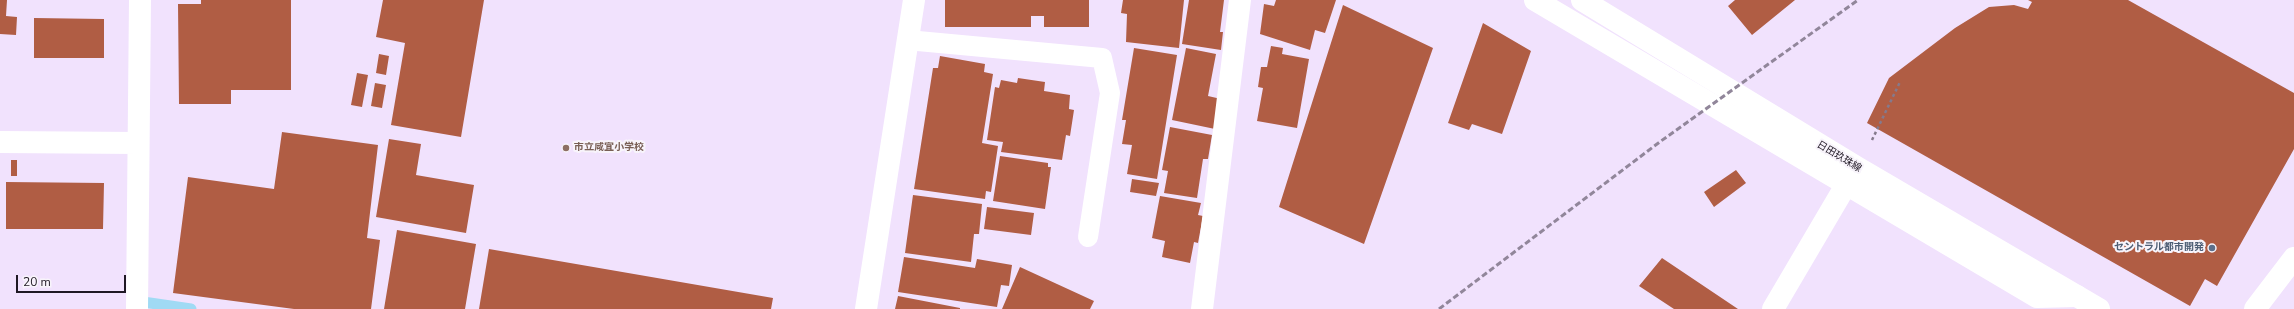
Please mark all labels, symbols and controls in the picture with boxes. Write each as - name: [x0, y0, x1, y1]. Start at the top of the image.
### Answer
- street label: 日田玖珠線: [1814, 139, 1864, 175]
- place label: 市立咸宜小学校: [574, 142, 644, 154]
- marker: 市立咸宜小学校: [561, 143, 571, 153]
- place label: セントラル都市開発: [2114, 242, 2204, 254]
- marker: セントラル都市開発: [2207, 243, 2217, 253]
- scale bar: [18, 267, 128, 293]
- text: 20 m: [23, 274, 51, 290]

